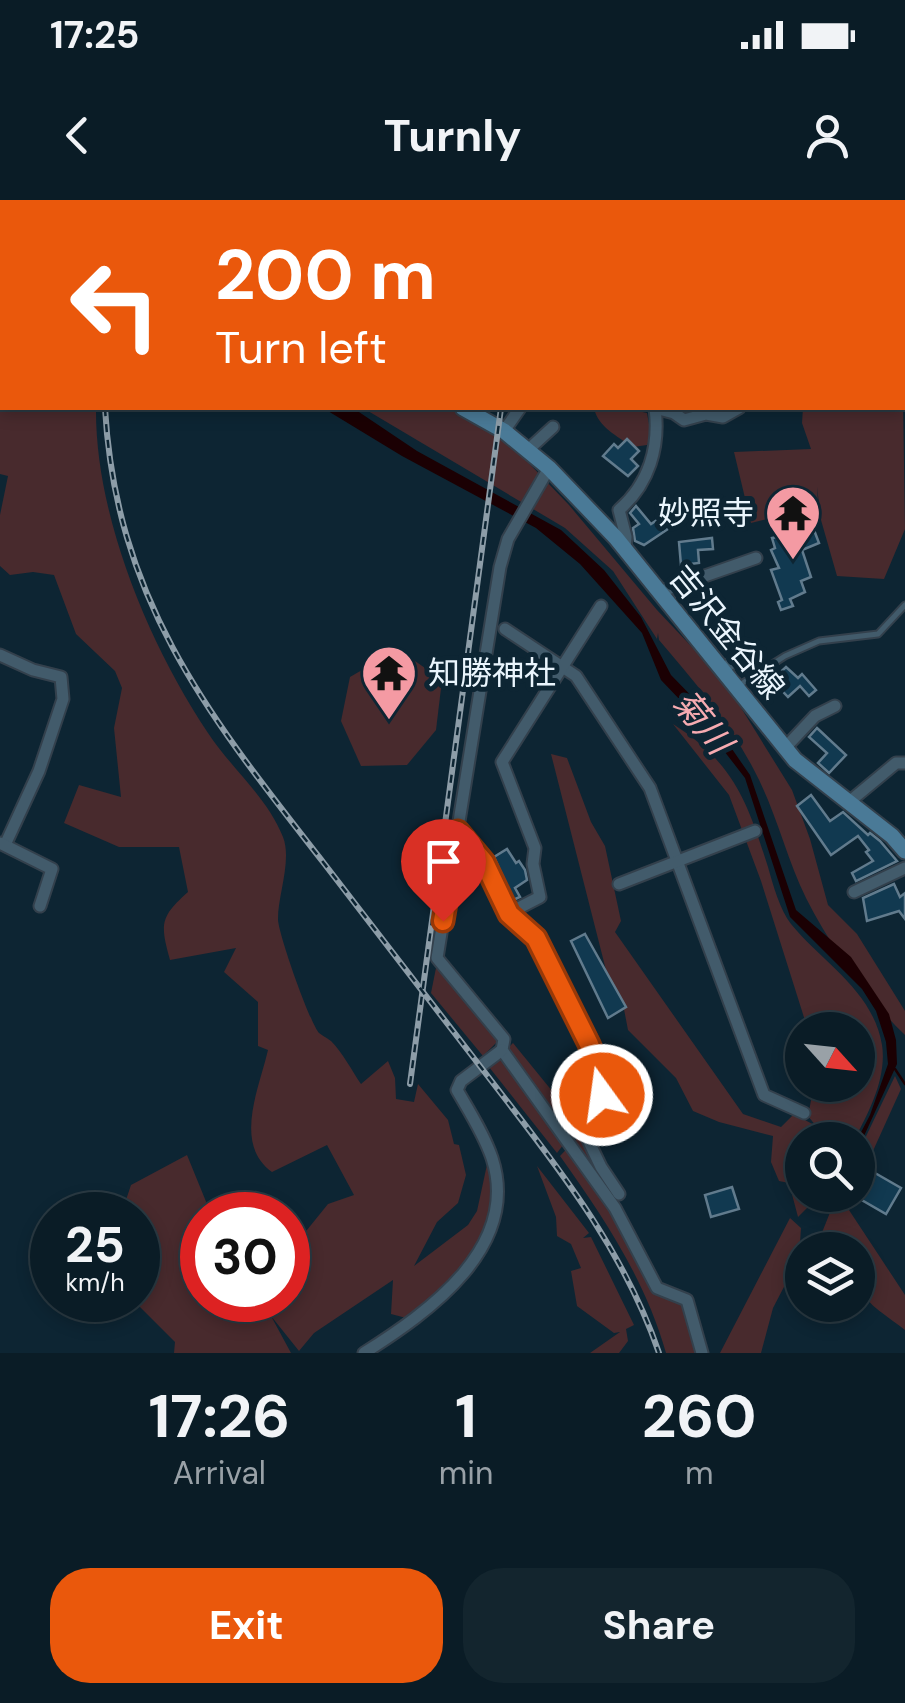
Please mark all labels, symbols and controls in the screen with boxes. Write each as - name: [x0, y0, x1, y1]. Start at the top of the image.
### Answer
- text: 17:25: [50, 10, 139, 60]
- text: Turnly: [384, 106, 521, 165]
- icon: back: [50, 108, 105, 163]
- icon: person: [800, 108, 855, 163]
- text: 200 m: [215, 230, 436, 321]
- icon: left: [50, 240, 180, 370]
- text: Turn left: [215, 318, 387, 377]
- temple icon: 妙照寺: [763, 483, 823, 562]
- place label: 妙照寺: [658, 492, 754, 534]
- street label: 吉沢金谷線: [660, 557, 794, 707]
- temple icon: 知勝神社: [359, 643, 419, 722]
- place label: 知勝神社: [428, 652, 556, 694]
- water label: 菊川: [662, 680, 744, 767]
- pin: [401, 819, 486, 922]
- icon: arrive: [416, 834, 471, 889]
- north arrow: [785, 1012, 875, 1102]
- map controls: [785, 1012, 875, 1322]
- position arrow: [550, 1043, 654, 1147]
- button: search: [785, 1122, 875, 1212]
- speed limit sign: 30: [180, 1192, 310, 1322]
- text: 25: [65, 1212, 125, 1278]
- button: layers: [785, 1232, 875, 1322]
- text: km/h: [65, 1266, 125, 1299]
- text: 17:26: [148, 1377, 290, 1456]
- text: 1: [455, 1377, 477, 1456]
- text: 260: [642, 1377, 757, 1456]
- text: Arrival: [173, 1452, 266, 1494]
- text: min: [439, 1452, 493, 1494]
- text: m: [685, 1452, 713, 1494]
- button: Exit: [50, 1568, 443, 1683]
- button: Share: [463, 1568, 855, 1683]

